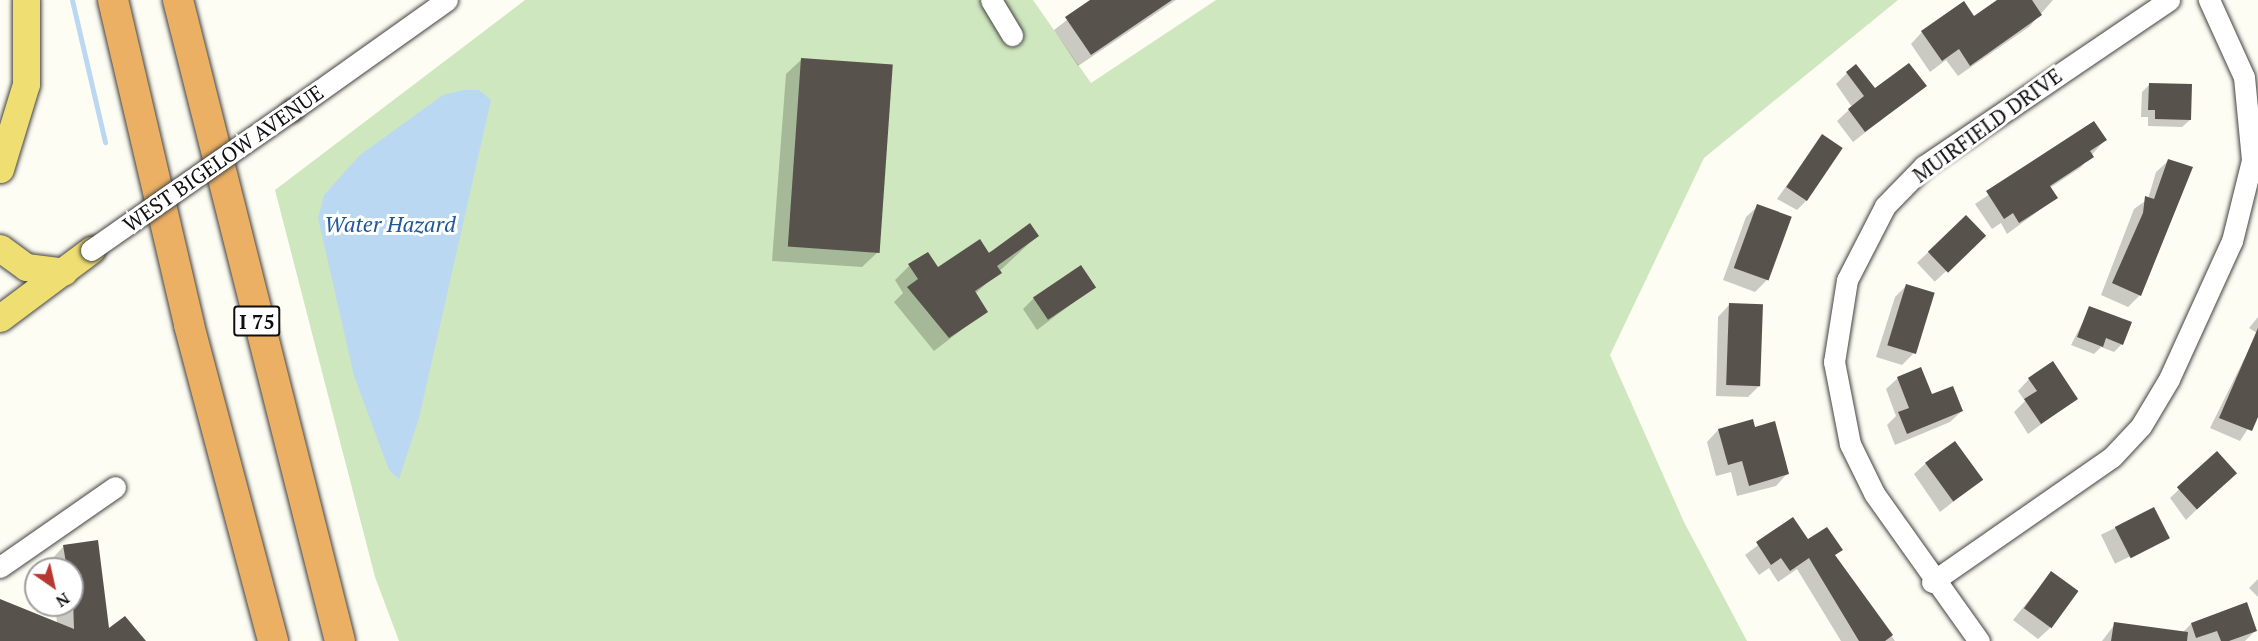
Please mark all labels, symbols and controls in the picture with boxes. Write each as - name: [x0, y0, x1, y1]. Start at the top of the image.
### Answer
- street label: MUIRFIELD DRIVE: [1908, 63, 2066, 187]
- street label: WEST BIGELOW AVENUE: [118, 79, 328, 237]
- water label: Water Hazard: [324, 211, 456, 237]
- road number: I 75: [233, 304, 281, 338]
- north arrow: [24, 557, 84, 617]
- text: N: [52, 588, 74, 613]

